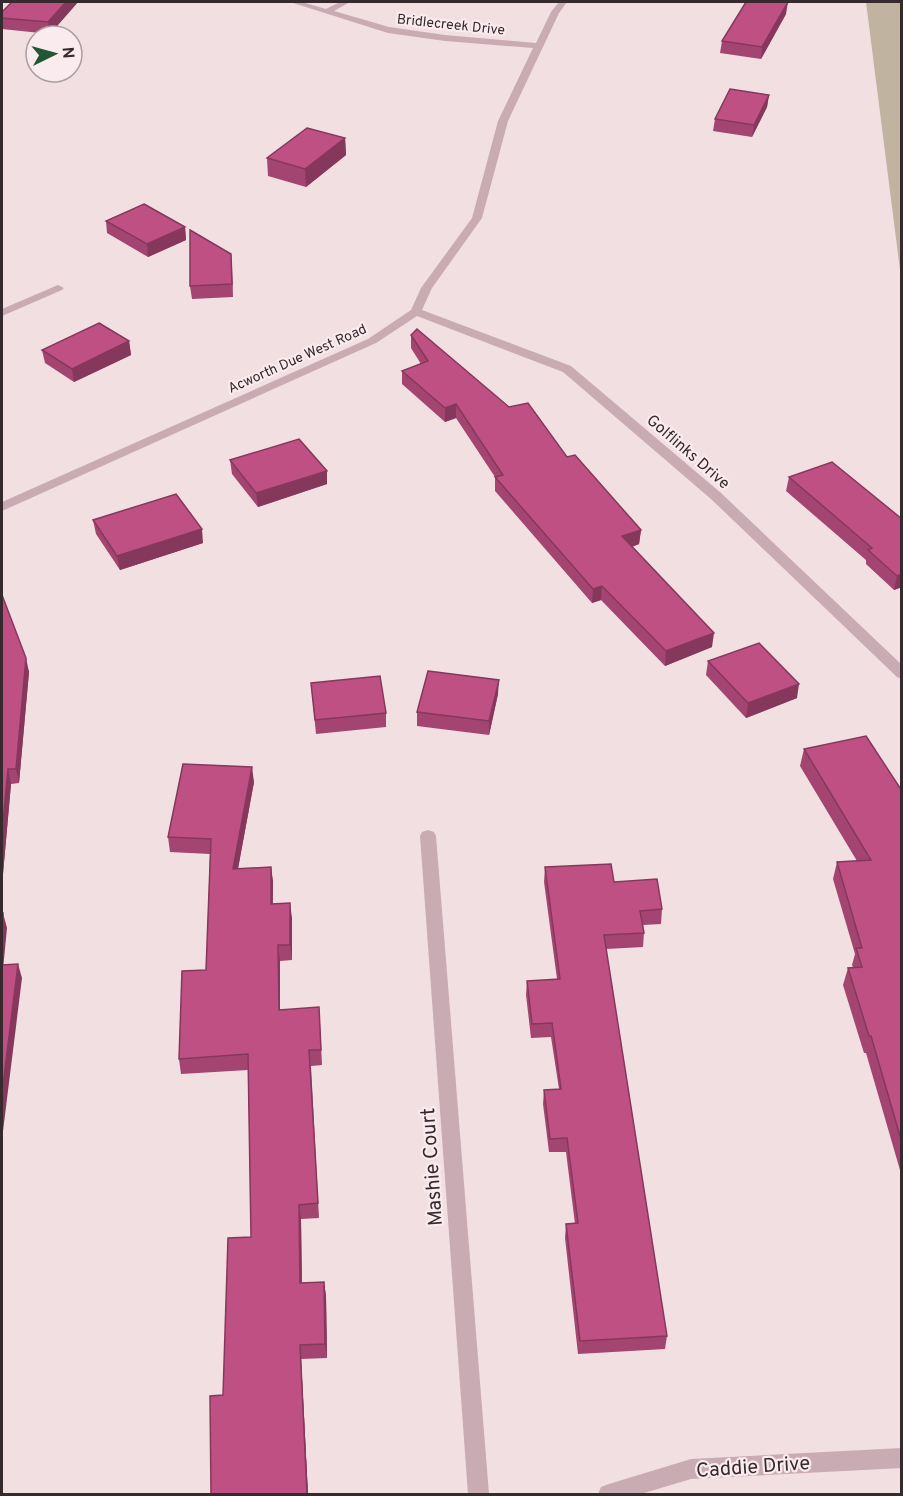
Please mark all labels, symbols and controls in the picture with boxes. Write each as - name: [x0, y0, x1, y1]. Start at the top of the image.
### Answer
- street label: Bridlecreek Drive: [396, 11, 506, 40]
- north arrow: [24, 24, 84, 84]
- text: N: [56, 46, 77, 59]
- street label: Acworth Due West Road: [226, 321, 370, 398]
- street label: Golflinks Drive: [642, 411, 734, 494]
- street label: Mashie Court: [416, 1107, 450, 1227]
- street label: Caddie Drive: [695, 1451, 811, 1485]

